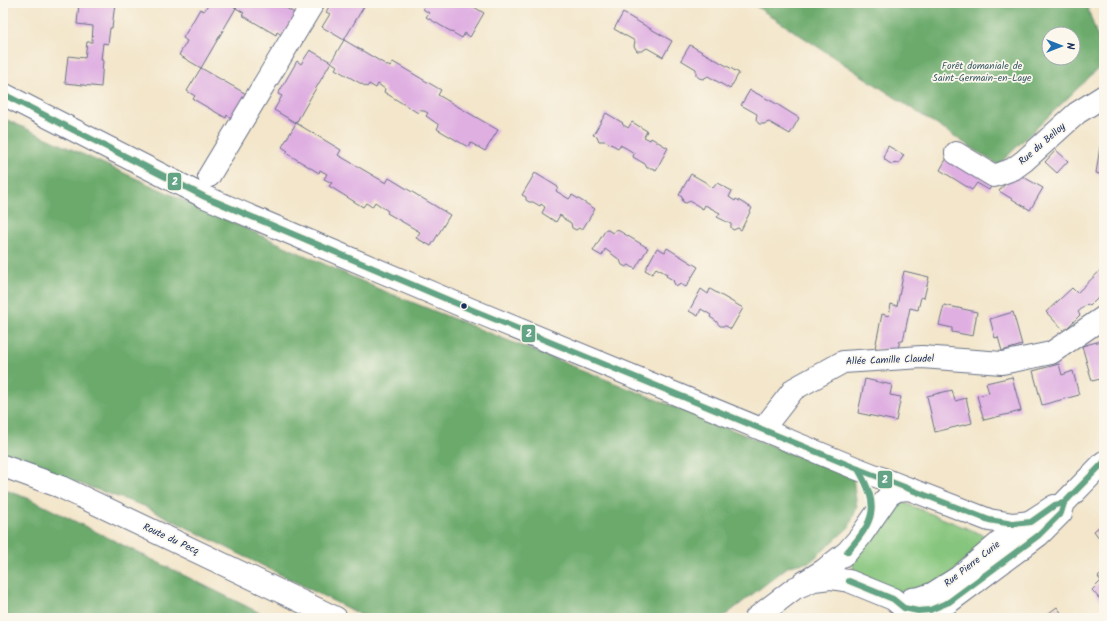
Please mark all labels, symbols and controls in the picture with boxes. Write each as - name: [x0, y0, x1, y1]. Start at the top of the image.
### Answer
- north arrow: [1041, 26, 1081, 66]
- text: N: [1061, 43, 1079, 50]
- park label: Forêt domaniale de Saint-Germain-en-Laye: [933, 58, 1032, 86]
- street label: Rue du Belloy: [1015, 119, 1069, 169]
- line badge: 2: [167, 172, 182, 191]
- text: 2: [172, 173, 178, 191]
- unlabelled marker: [459, 301, 469, 311]
- line badge: 2: [521, 324, 536, 343]
- text: 2: [526, 325, 532, 343]
- street label: Allée Camille Claudel: [846, 350, 935, 370]
- line badge: 2: [877, 470, 893, 489]
- text: 2: [882, 471, 888, 489]
- street label: Route du Pecq: [140, 519, 202, 559]
- street label: Rue Pierre Curie: [940, 537, 1004, 591]

